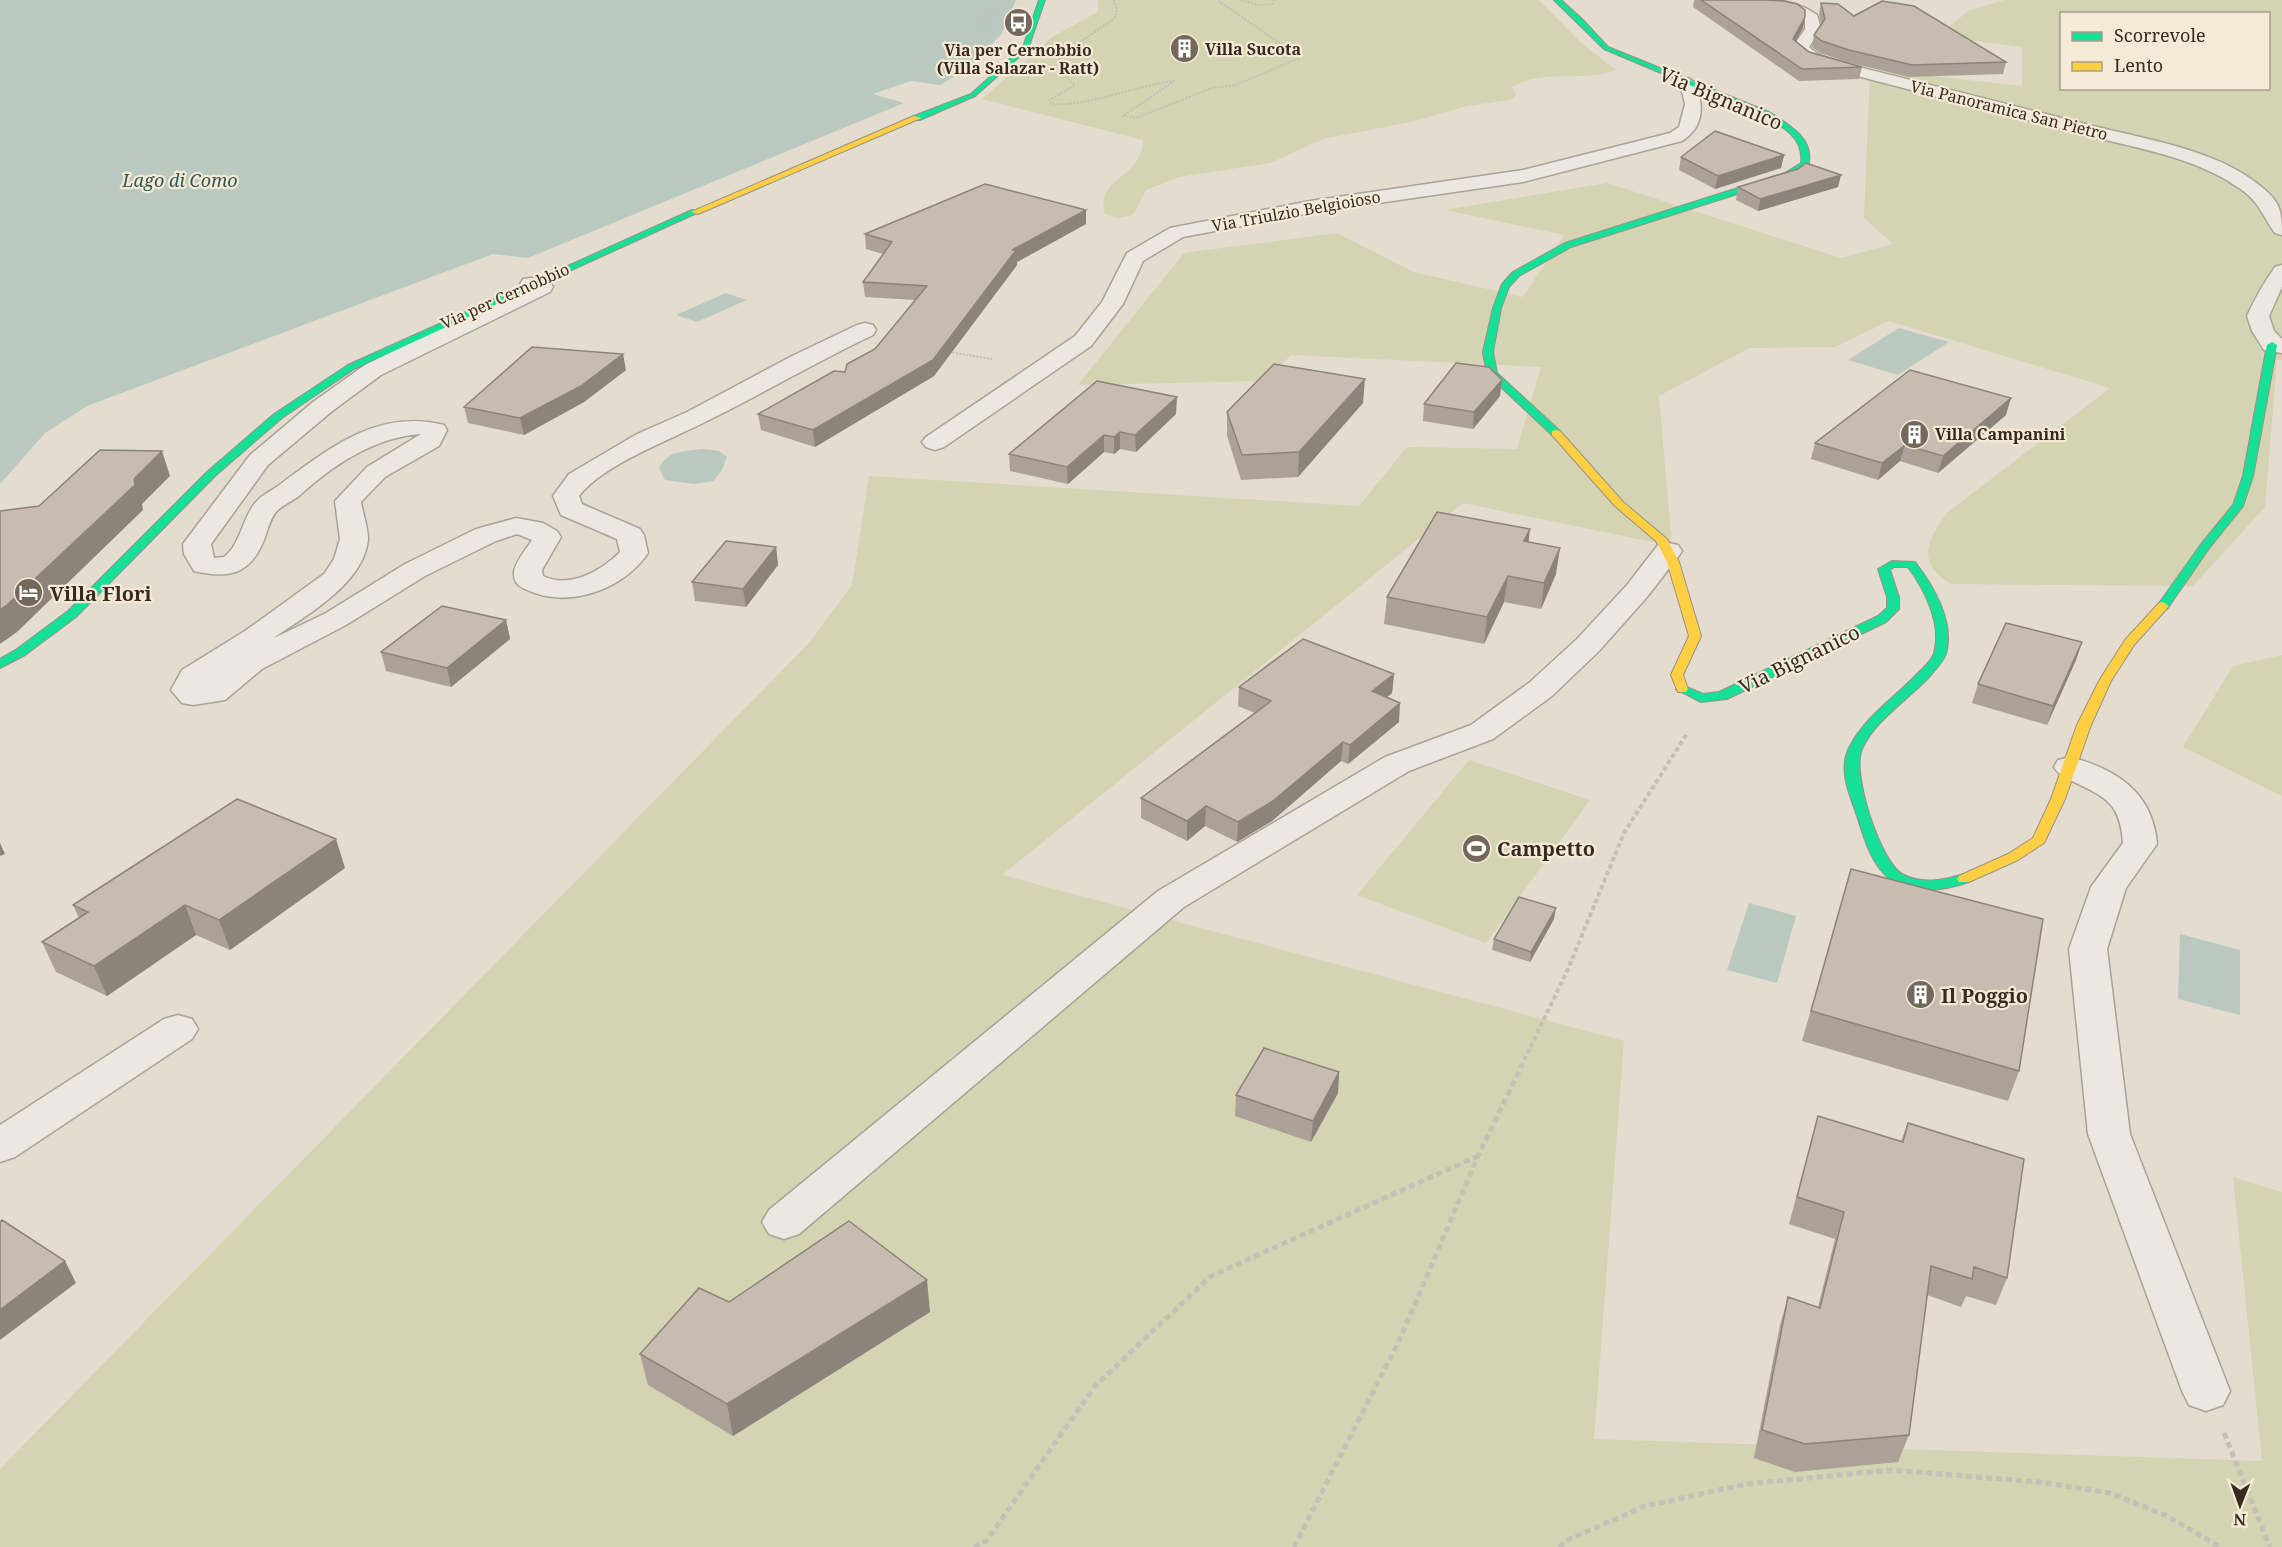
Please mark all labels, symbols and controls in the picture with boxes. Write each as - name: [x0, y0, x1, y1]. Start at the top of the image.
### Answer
- bus stop icon: Via per Cernobbio (Villa Salazar - Ratt): [1002, 6, 1034, 38]
- legend: [2060, 12, 2270, 90]
- text: Scorrevole: [2114, 23, 2206, 47]
- building icon: Villa Sucota: [1168, 33, 1200, 65]
- place label: Villa Sucota: [1205, 38, 1301, 60]
- place label: Via per Cernobbio (Villa Salazar - Ratt): [937, 39, 1099, 79]
- text: Lento: [2114, 53, 2163, 77]
- street label: Via Bignanico: [1655, 60, 1787, 136]
- street label: Via Panoramica San Pietro: [1908, 75, 2110, 145]
- water label: Lago di Como: [121, 168, 238, 192]
- street label: Via Triulzio Belgioioso: [1210, 185, 1382, 237]
- street label: Via per Cernobbio: [437, 258, 573, 334]
- building icon: Villa Campanini: [1898, 418, 1930, 450]
- place label: Villa Campanini: [1935, 423, 2066, 445]
- hotel icon: Villa Flori: [13, 577, 45, 609]
- place label: Villa Flori: [50, 580, 152, 607]
- street label: Via Bignanico: [1734, 618, 1864, 700]
- sports icon: Campetto: [1460, 832, 1492, 864]
- place label: Campetto: [1497, 835, 1595, 862]
- building icon: Il Poggio: [1904, 979, 1936, 1011]
- place label: Il Poggio: [1941, 982, 2028, 1009]
- north arrow: [2210, 1475, 2270, 1535]
- text: N: [2233, 1509, 2246, 1531]

